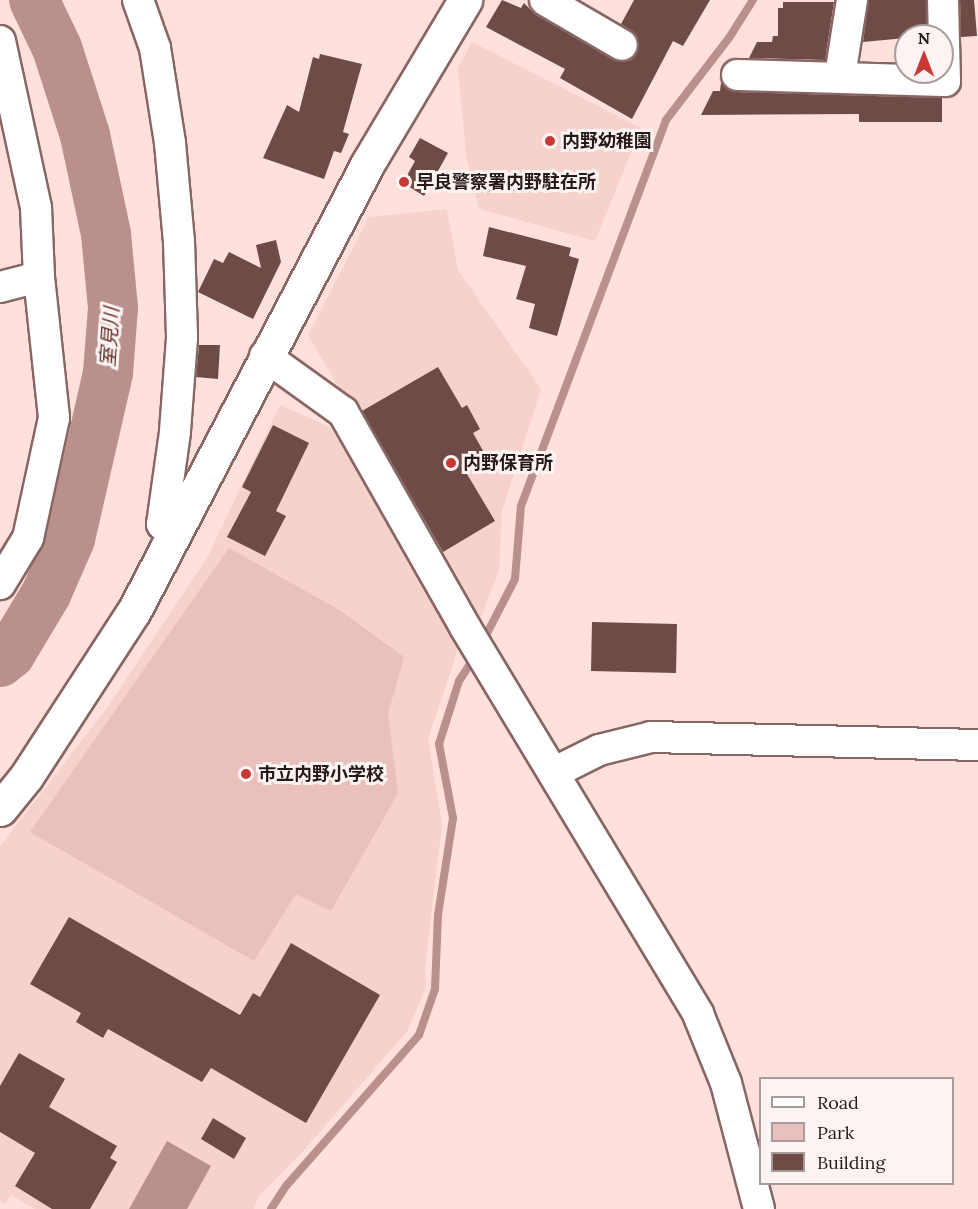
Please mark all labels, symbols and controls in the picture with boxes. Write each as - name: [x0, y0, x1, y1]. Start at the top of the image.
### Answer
- north arrow: [894, 24, 954, 84]
- text: N: [918, 28, 930, 48]
- place label: 内野幼稚園: [562, 130, 652, 152]
- marker: 内野幼稚園: [543, 134, 557, 148]
- place label: 早良警察署内野駐在所: [416, 171, 596, 193]
- marker: 早良警察署内野駐在所: [397, 175, 411, 189]
- water label: 室見川: [95, 306, 123, 368]
- place label: 内野保育所: [463, 452, 553, 474]
- marker: 内野保育所: [444, 456, 458, 470]
- place label: 市立内野小学校: [258, 763, 384, 785]
- marker: 市立内野小学校: [239, 767, 253, 781]
- legend: [759, 1077, 954, 1185]
- text: Road: [817, 1091, 859, 1114]
- text: Park: [817, 1121, 854, 1144]
- text: Building: [817, 1151, 885, 1174]

